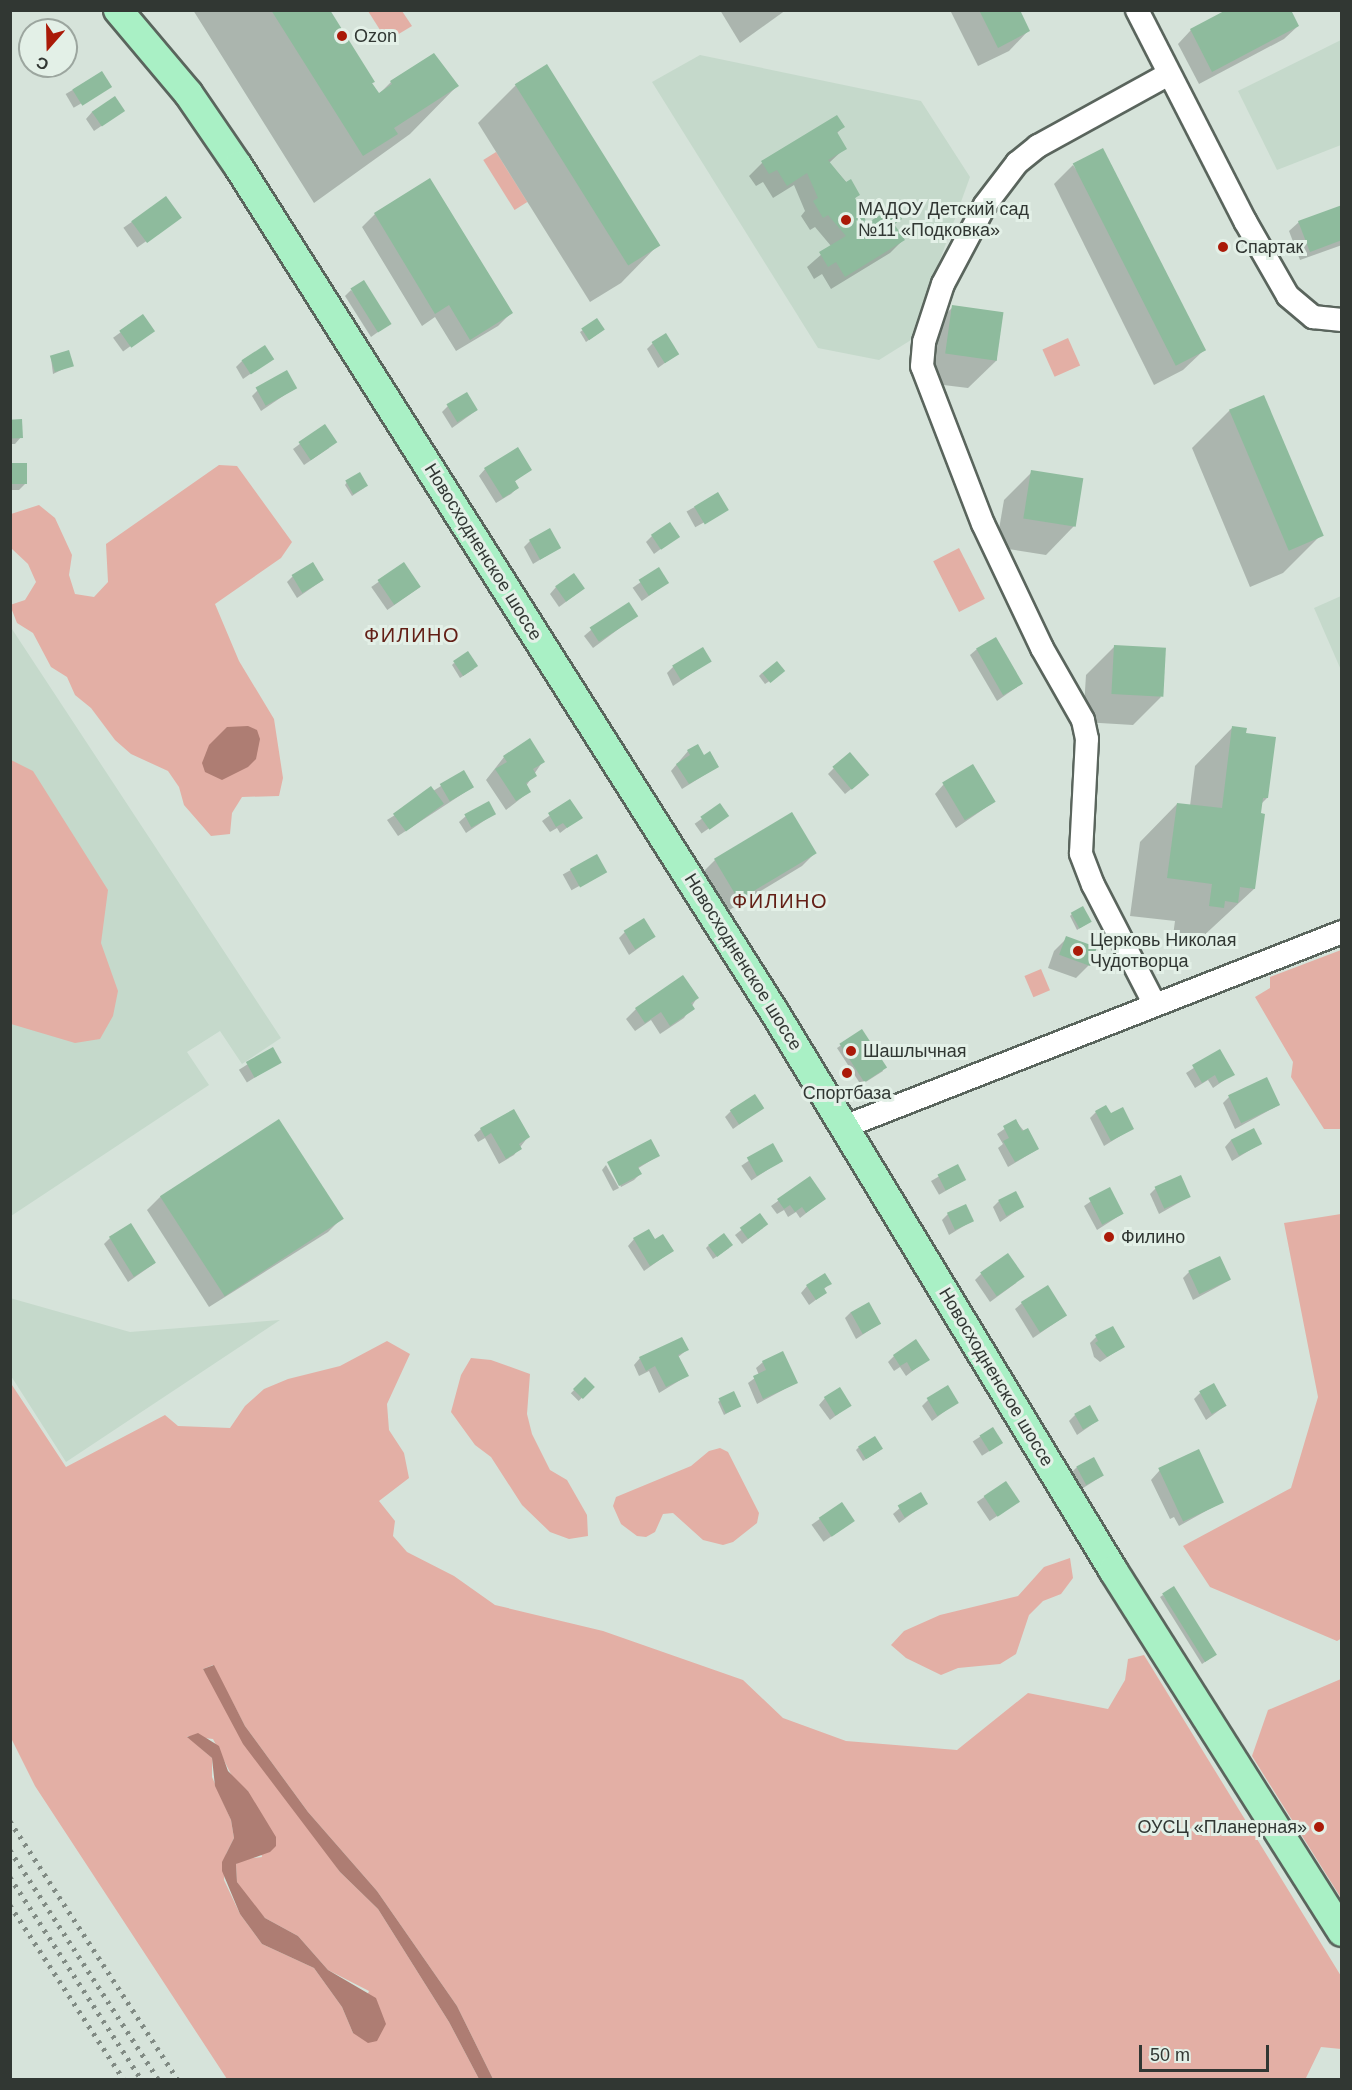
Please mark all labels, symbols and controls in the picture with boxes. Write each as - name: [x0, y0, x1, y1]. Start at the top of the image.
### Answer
- north arrow: [18, 18, 78, 78]
- place label: Ozon: [354, 25, 397, 47]
- marker: Ozon: [335, 29, 349, 43]
- text: С: [34, 54, 51, 73]
- place label: МАДОУ Детский сад №11 «Подковка»: [858, 199, 1029, 242]
- marker: МАДОУ Детский сад №11 «Подковка»: [839, 213, 853, 227]
- place label: Спартак: [1235, 236, 1303, 258]
- marker: Спартак: [1216, 240, 1230, 254]
- street label: Новосходненское шоссе: [420, 459, 546, 645]
- district label: ФИЛИНО: [364, 623, 460, 647]
- street label: Новосходненское шоссе: [680, 869, 806, 1055]
- district label: ФИЛИНО: [732, 889, 828, 913]
- place label: Церковь Николая Чудотворца: [1090, 930, 1236, 972]
- marker: Церковь Николая Чудотворца: [1071, 944, 1085, 958]
- place label: Шашлычная: [863, 1040, 966, 1062]
- marker: Шашлычная: [844, 1044, 858, 1058]
- marker: Спортбаза: [840, 1066, 854, 1080]
- place label: Спортбаза: [803, 1082, 891, 1104]
- place label: Филино: [1121, 1226, 1185, 1248]
- marker: Филино: [1102, 1230, 1116, 1244]
- street label: Новосходненское шоссе: [934, 1284, 1058, 1470]
- place label: ОУСЦ «Планерная»: [1138, 1816, 1307, 1838]
- marker: ОУСЦ «Планерная»: [1312, 1820, 1326, 1834]
- scale bar: [1142, 2033, 1272, 2071]
- text: 50 m: [1150, 2045, 1190, 2065]

